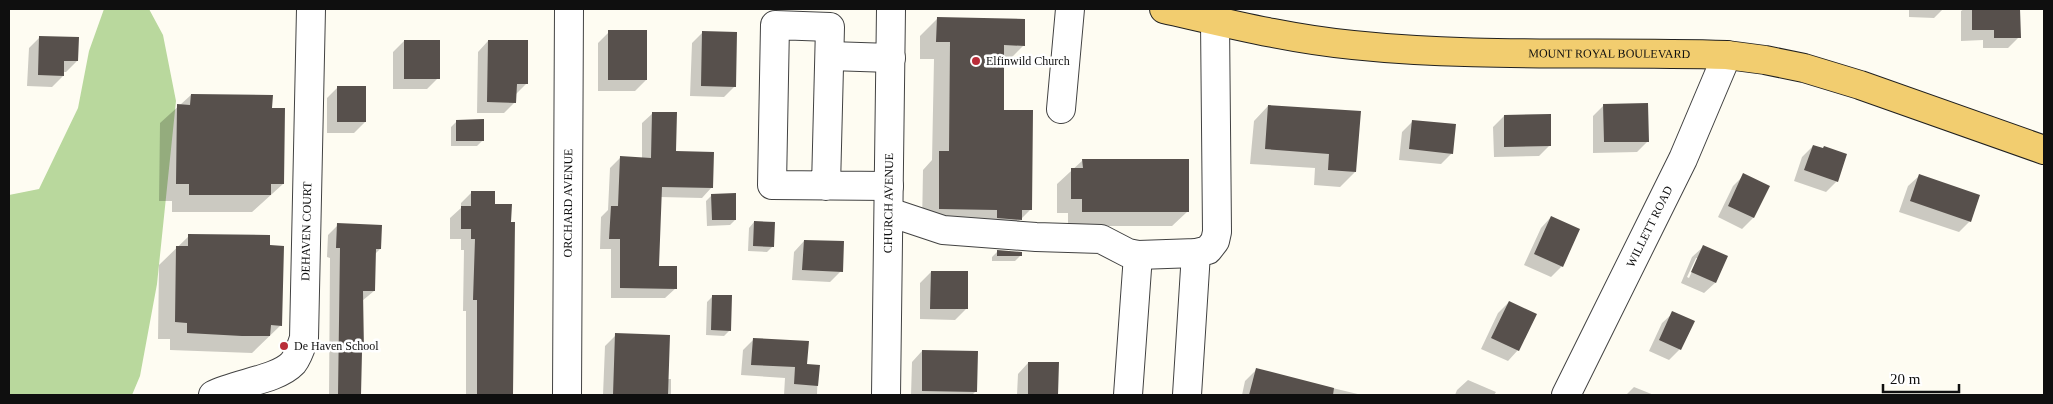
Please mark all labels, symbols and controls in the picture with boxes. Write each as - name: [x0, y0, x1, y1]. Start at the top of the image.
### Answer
- street label: MOUNT ROYAL BOULEVARD: [1528, 46, 1691, 61]
- place label: Elfinwild Church: [986, 54, 1070, 68]
- marker: Elfinwild Church: [970, 55, 982, 67]
- street label: ORCHARD AVENUE: [561, 149, 575, 257]
- street label: CHURCH AVENUE: [881, 153, 896, 253]
- street label: DEHAVEN COURT: [298, 181, 314, 281]
- street label: WILLETT ROAD: [1623, 183, 1676, 269]
- place label: De Haven School: [294, 339, 379, 353]
- marker: De Haven School: [278, 340, 290, 352]
- scale bar: [1883, 362, 1959, 394]
- text: 20 m: [1890, 371, 1921, 387]

